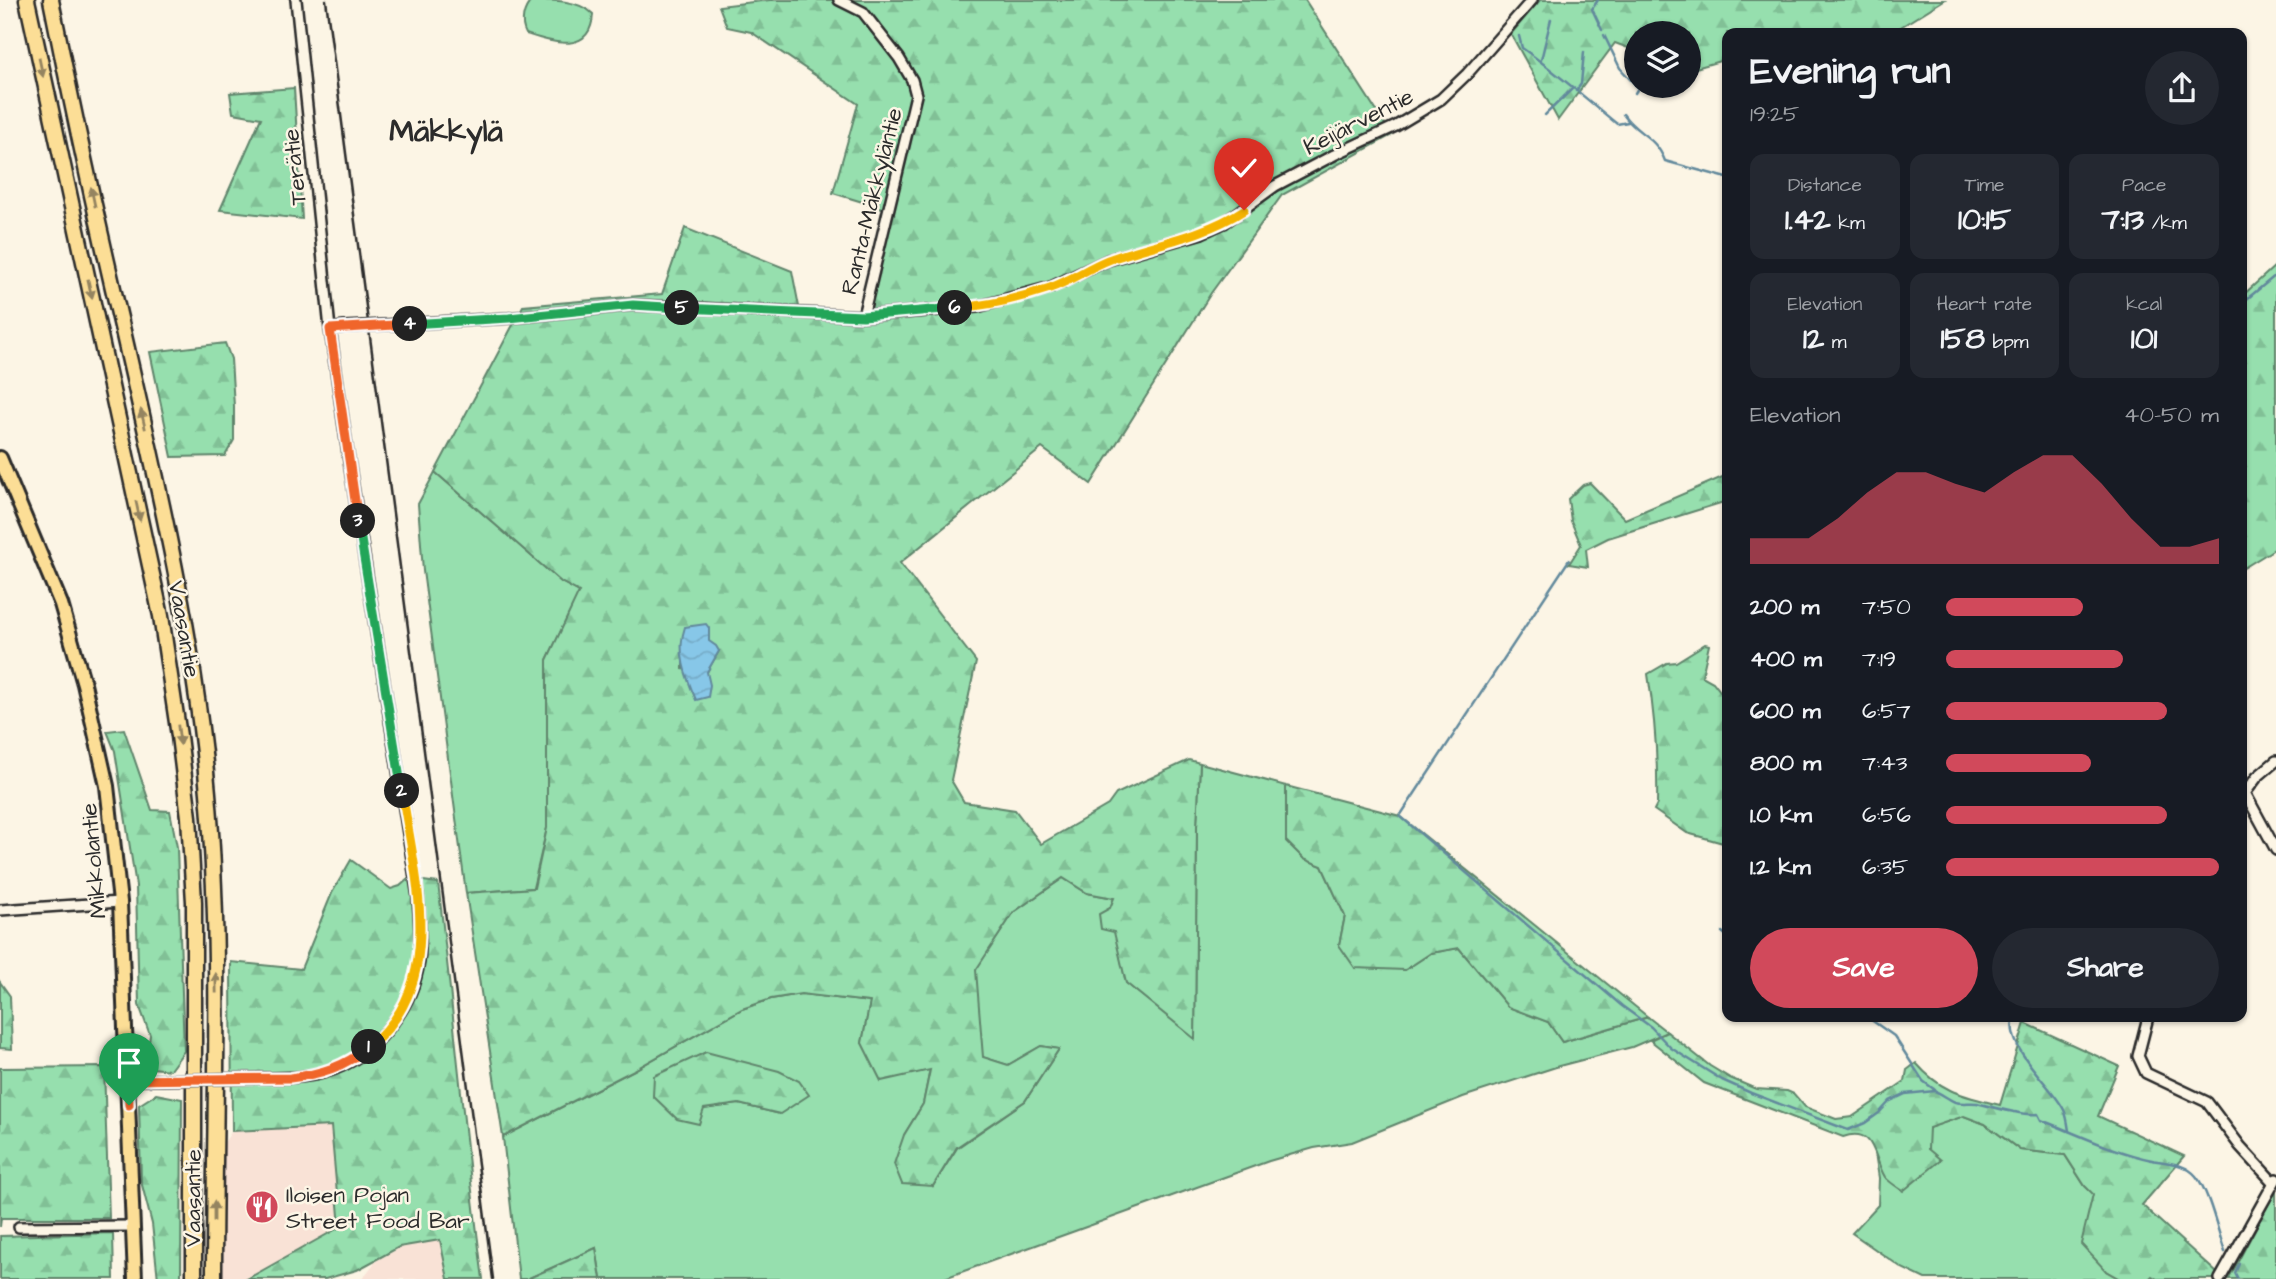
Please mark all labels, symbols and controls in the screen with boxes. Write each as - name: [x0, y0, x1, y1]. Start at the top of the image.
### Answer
- map controls: [1624, 21, 1701, 98]
- button: layers: [1624, 21, 1701, 98]
- text: Evening run: [1750, 46, 1951, 98]
- button: share: [2145, 51, 2219, 125]
- one-way arrow: [36, 56, 47, 78]
- street label: Keijärventie: [1298, 81, 1419, 163]
- text: 19:25: [1750, 98, 1799, 130]
- street label: Ranta-Mäkkyläntie: [833, 105, 912, 298]
- district label: Mäkkylä: [389, 111, 503, 155]
- street label: Terätie: [275, 127, 315, 207]
- pin: [1214, 138, 1274, 210]
- icon: check: [1225, 149, 1263, 187]
- text: Distance: [1788, 172, 1862, 199]
- text: Time: [1965, 172, 2004, 199]
- text: Pace: [2122, 172, 2166, 199]
- one-way arrow: [87, 186, 98, 208]
- text: 1.42: [1785, 199, 1831, 241]
- text: 10:15: [1958, 199, 2011, 241]
- text: 7:13: [2102, 199, 2144, 241]
- text: km: [1831, 210, 1865, 237]
- text: /km: [2144, 210, 2187, 237]
- one-way arrow: [85, 278, 96, 300]
- pin: 5: [664, 290, 700, 326]
- pin: 6: [937, 290, 972, 326]
- text: Elevation: [1787, 291, 1862, 318]
- text: Heart rate: [1937, 291, 2032, 318]
- text: kcal: [2126, 291, 2162, 318]
- text: 5: [675, 294, 688, 321]
- text: 6: [949, 294, 960, 321]
- pin: 4: [392, 306, 428, 342]
- text: 4: [403, 310, 416, 337]
- text: 12: [1803, 318, 1824, 360]
- text: 158: [1940, 318, 1985, 360]
- text: 101: [2131, 318, 2157, 360]
- text: m: [1824, 329, 1847, 356]
- text: bpm: [1985, 329, 2029, 356]
- text: Elevation: [1750, 399, 1841, 431]
- text: 40–50 m: [2124, 399, 2219, 431]
- one-way arrow: [137, 408, 148, 430]
- one-way arrow: [133, 500, 144, 522]
- pin: 3: [340, 504, 376, 538]
- text: 3: [353, 507, 362, 534]
- street label: Vaasantie: [160, 578, 208, 680]
- text: 200 m: [1750, 591, 1819, 623]
- text: 7:50: [1862, 591, 1911, 623]
- text: 400 m: [1750, 643, 1822, 675]
- text: 7:19: [1862, 643, 1896, 675]
- text: 600 m: [1750, 695, 1821, 727]
- text: 6:57: [1862, 695, 1911, 727]
- one-way arrow: [174, 724, 185, 746]
- text: 800 m: [1750, 747, 1821, 779]
- text: 7:43: [1862, 747, 1907, 779]
- pin: 2: [384, 774, 420, 808]
- text: 2: [396, 777, 407, 804]
- text: 1.0 km: [1750, 799, 1812, 831]
- text: 6:56: [1862, 799, 1911, 831]
- street label: Mikkolantie: [73, 802, 115, 920]
- text: 1.2 km: [1750, 851, 1811, 883]
- text: 6:35: [1862, 851, 1908, 883]
- button: Save: [1750, 928, 1978, 1008]
- button: Share: [1992, 928, 2219, 1008]
- one-way arrow: [210, 972, 222, 994]
- pin: 1: [352, 1030, 386, 1064]
- pin: [99, 1033, 159, 1105]
- text: 1: [367, 1033, 370, 1060]
- icon: arrive: [110, 1044, 148, 1082]
- street label: Vaasantie: [177, 1149, 209, 1247]
- place label: Iloisen Pojan Street Food Bar: [286, 1179, 470, 1237]
- restaurant icon: Iloisen Pojan Street Food Bar: [243, 1188, 281, 1226]
- one-way arrow: [208, 1200, 220, 1222]

